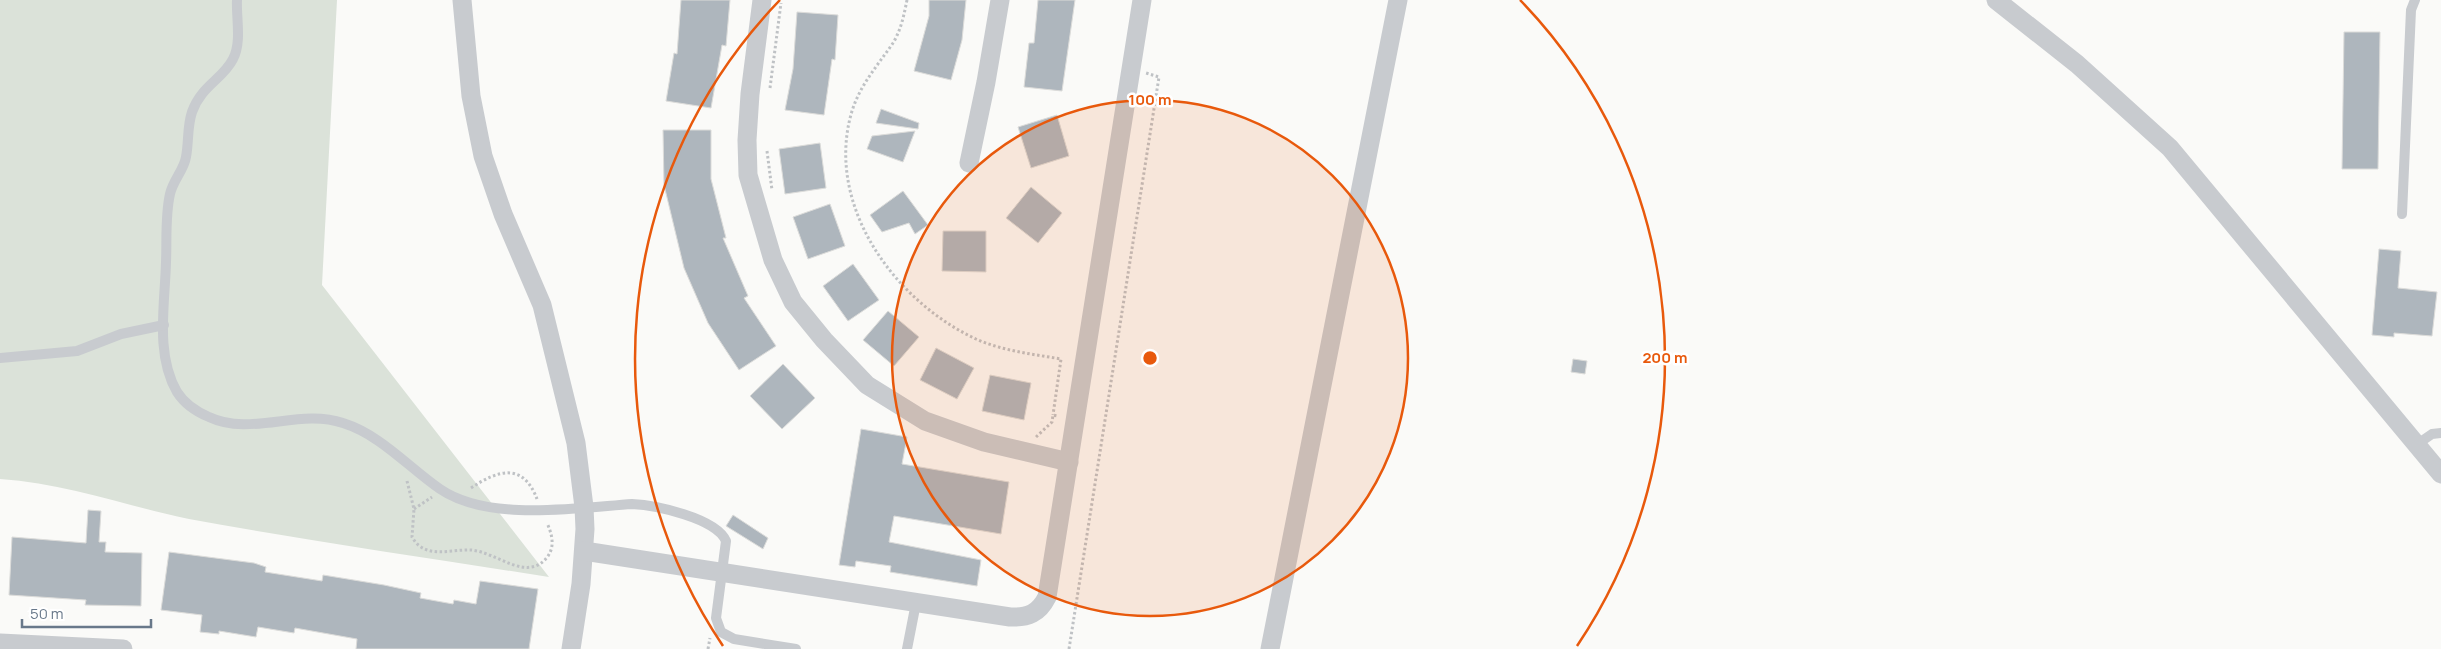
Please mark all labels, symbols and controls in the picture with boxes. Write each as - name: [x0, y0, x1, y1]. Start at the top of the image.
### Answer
- text: 100 m: [1129, 89, 1171, 110]
- text: 200 m: [1642, 347, 1688, 368]
- centre of rings: [1141, 349, 1159, 367]
- scale bar: [22, 596, 151, 628]
- text: 50 m: [30, 603, 64, 624]

